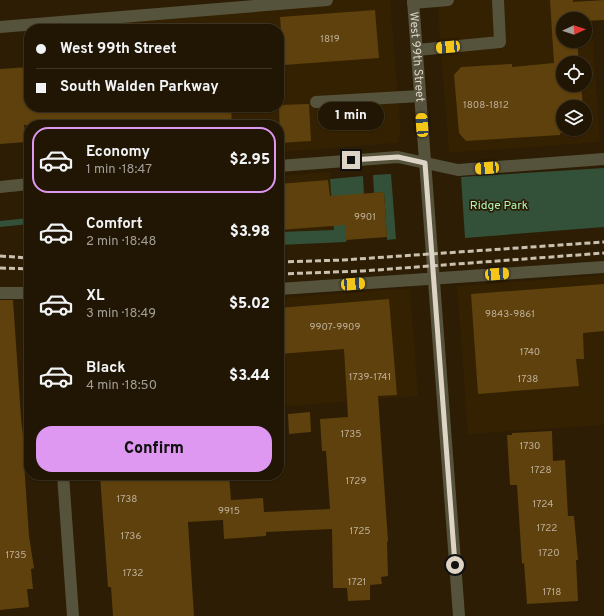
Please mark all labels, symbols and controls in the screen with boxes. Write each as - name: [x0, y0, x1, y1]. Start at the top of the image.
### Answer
- street label: West 99th Street: [405, 11, 428, 103]
- north arrow: [556, 12, 592, 48]
- map controls: [556, 12, 592, 136]
- house number: 1819: [320, 33, 340, 46]
- text: West 99th Street: [60, 40, 177, 59]
- car: [436, 40, 460, 54]
- button: locate: [556, 56, 592, 92]
- text: South Walden Parkway: [60, 78, 219, 97]
- house number: 1808-1812: [463, 99, 509, 112]
- button: layers: [556, 100, 592, 136]
- callout: 1 min: [318, 102, 384, 130]
- text: 1 min: [335, 108, 367, 124]
- car: [415, 113, 429, 137]
- icon: car: [38, 142, 74, 178]
- text: Economy: [86, 143, 150, 162]
- text: $2.95: [230, 151, 270, 170]
- route end: [342, 151, 360, 169]
- car: [475, 161, 499, 175]
- text: 1 min · 18:47: [86, 162, 152, 178]
- park label: Ridge Park: [470, 198, 528, 214]
- house number: 9901: [354, 211, 376, 224]
- icon: car: [38, 214, 74, 250]
- text: Comfort: [86, 215, 143, 234]
- text: $3.98: [230, 223, 270, 242]
- text: 2 min · 18:48: [86, 234, 157, 250]
- car: [485, 267, 509, 281]
- car: [341, 277, 365, 291]
- icon: car: [38, 286, 74, 322]
- text: XL: [86, 287, 104, 306]
- text: $5.02: [229, 295, 270, 314]
- text: 3 min · 18:49: [86, 306, 156, 322]
- house number: 9843-9861: [485, 308, 535, 321]
- house number: 9907-9909: [310, 321, 360, 334]
- house number: 1740: [520, 346, 540, 359]
- icon: car: [38, 358, 74, 394]
- text: Black: [86, 359, 126, 378]
- text: $3.44: [229, 367, 270, 386]
- house number: 1739-1741: [349, 371, 391, 384]
- house number: 1738: [518, 373, 538, 386]
- text: 4 min · 18:50: [86, 378, 157, 394]
- button: Confirm: [36, 426, 272, 472]
- house number: 1735: [341, 428, 362, 441]
- house number: 1730: [519, 440, 541, 453]
- house number: 1728: [531, 464, 552, 477]
- house number: 1729: [346, 475, 366, 488]
- house number: 1738: [117, 493, 137, 506]
- house number: 1724: [533, 498, 554, 511]
- house number: 9915: [218, 505, 240, 518]
- house number: 1722: [536, 522, 558, 535]
- house number: 1725: [349, 525, 371, 538]
- house number: 1736: [121, 530, 141, 543]
- house number: 1720: [538, 547, 560, 560]
- house number: 1735: [6, 549, 27, 562]
- route start: [446, 556, 464, 574]
- house number: 1732: [123, 567, 143, 580]
- house number: 1721: [348, 576, 366, 589]
- house number: 1718: [543, 586, 561, 599]

